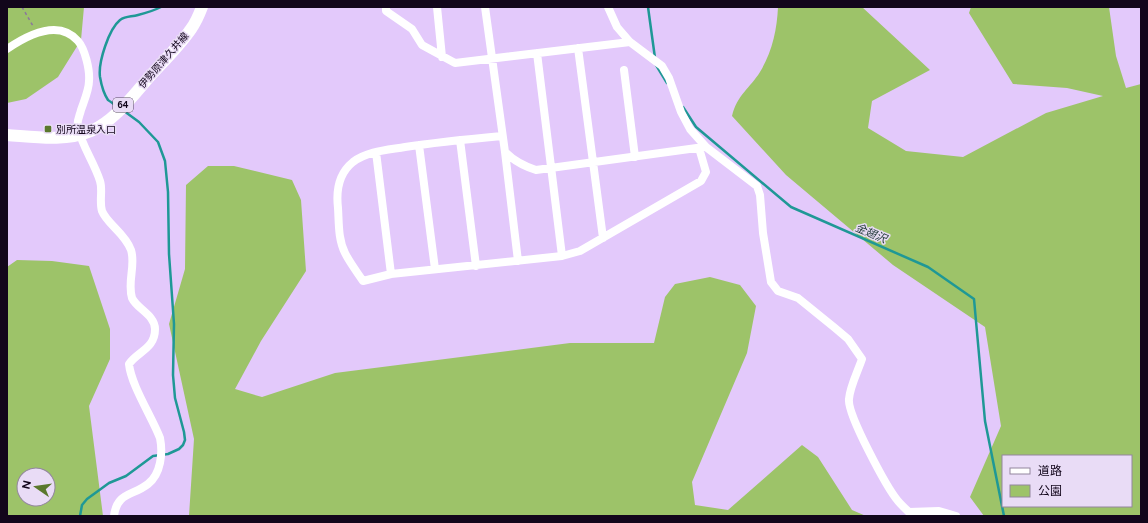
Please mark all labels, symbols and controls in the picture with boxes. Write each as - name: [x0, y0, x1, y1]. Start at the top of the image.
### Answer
- street label: 伊勢原津久井線: [136, 30, 191, 91]
- road number: 64: [113, 98, 133, 112]
- place label: 別所温泉入口: [56, 123, 116, 136]
- marker: 別所温泉入口: [43, 124, 53, 134]
- water label: 金翅沢: [853, 221, 890, 247]
- legend: [1002, 455, 1132, 507]
- text: 道路: [1038, 464, 1062, 478]
- north arrow: [16, 467, 56, 507]
- text: N: [19, 479, 34, 490]
- text: 公園: [1038, 484, 1062, 498]

